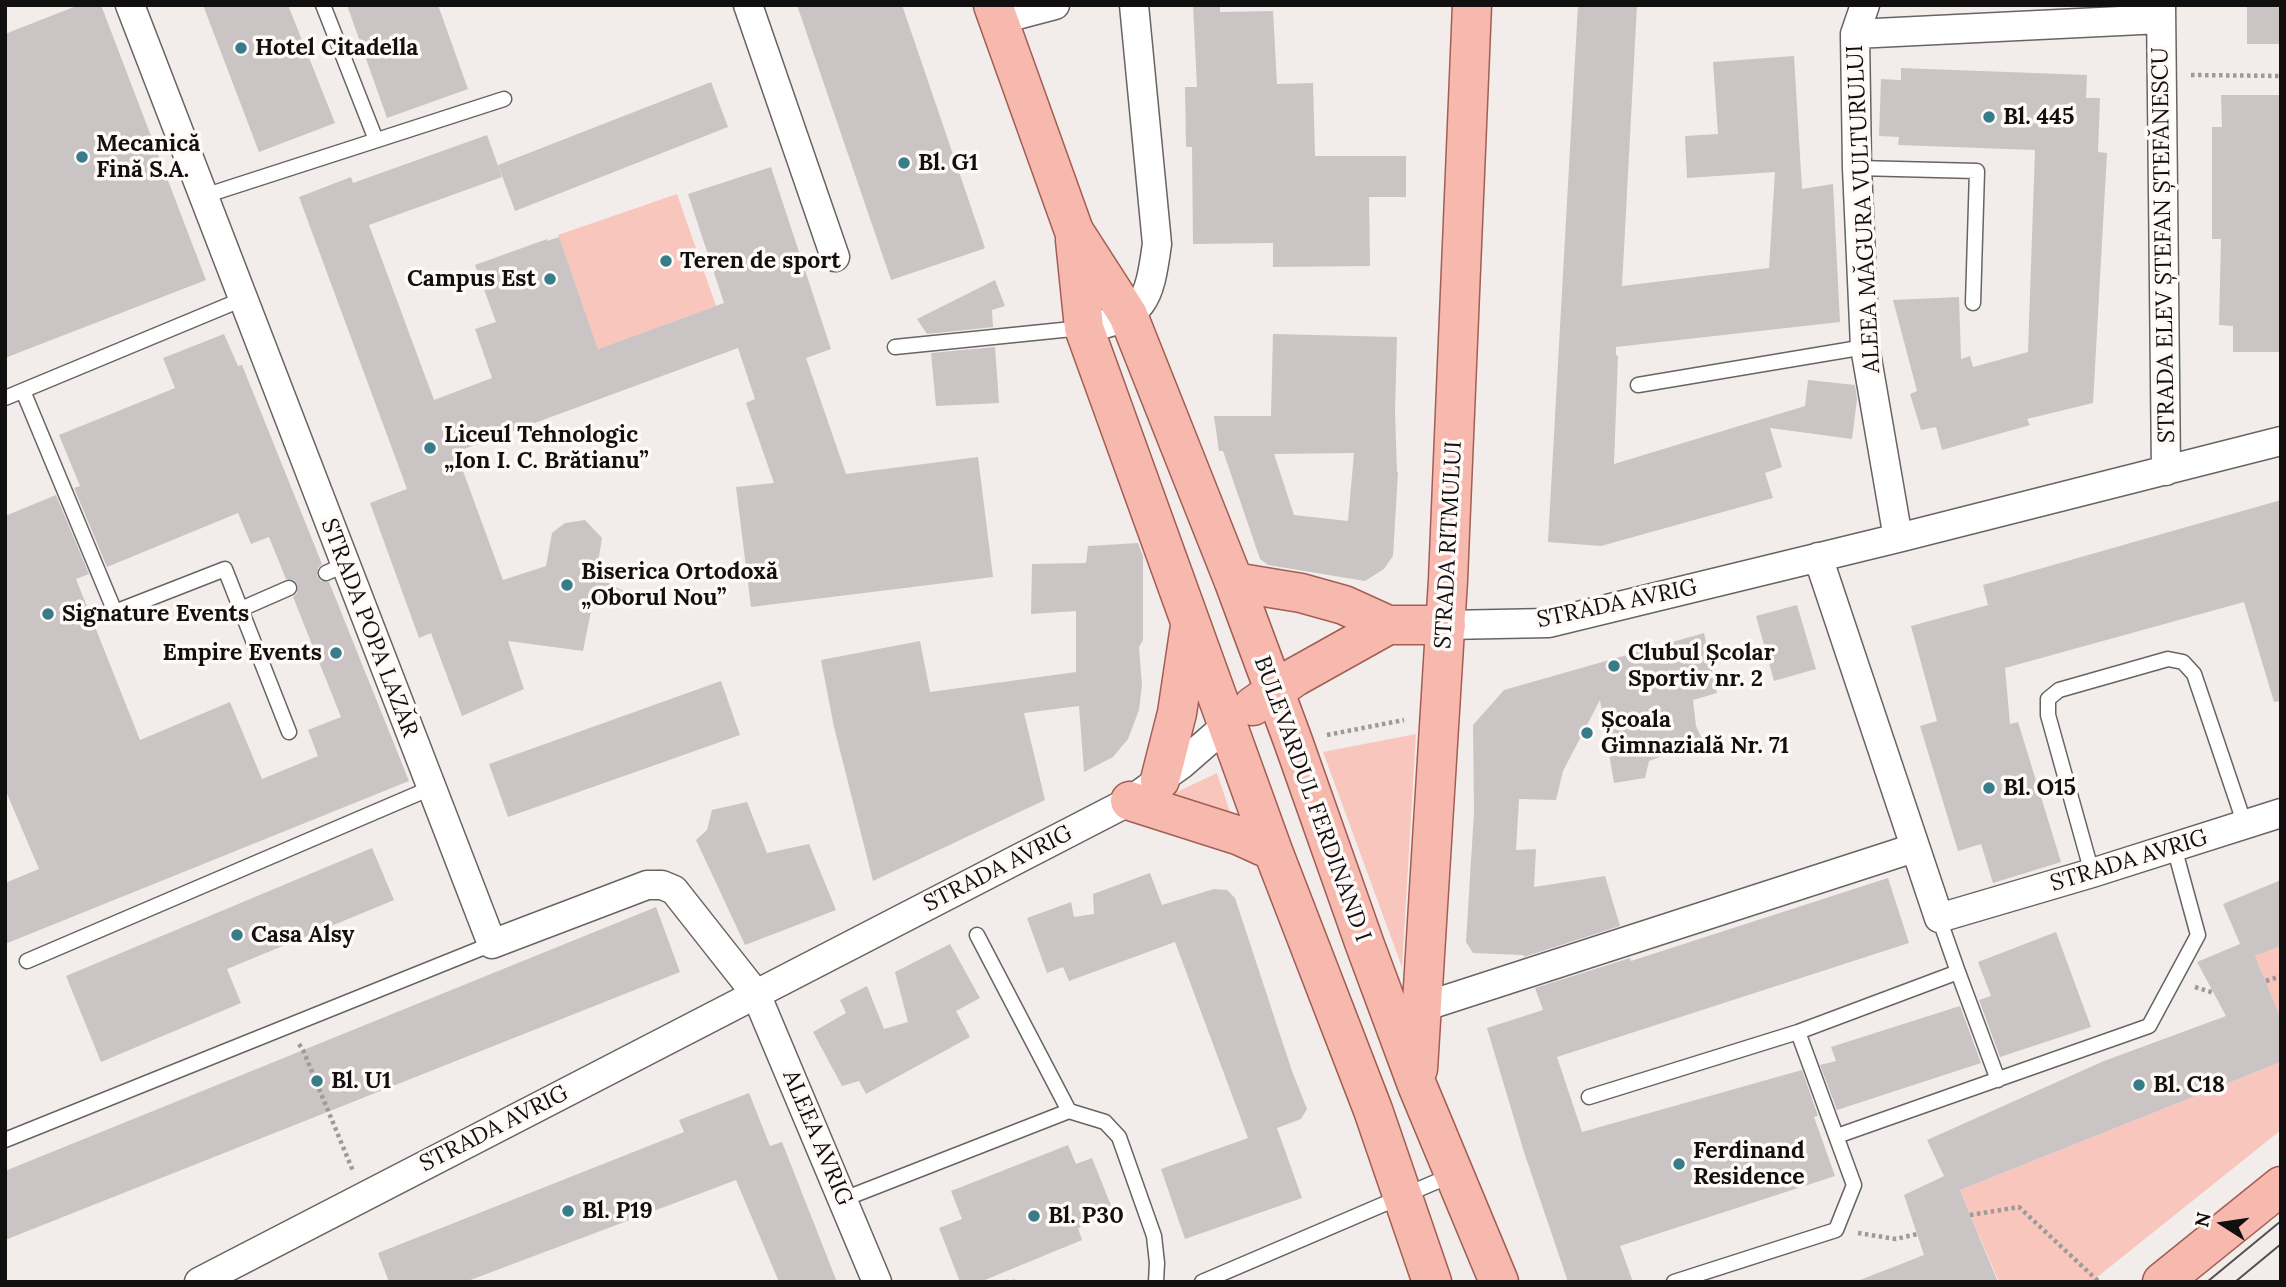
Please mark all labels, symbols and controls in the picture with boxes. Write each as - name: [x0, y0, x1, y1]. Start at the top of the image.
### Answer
- place label: Hotel Citadella: [255, 34, 418, 62]
- marker: Hotel Citadella: [233, 40, 249, 56]
- street label: ALEEA MĂGURA VULTURULUI: [1842, 44, 1886, 374]
- street label: STRADA ELEV ȘTEFAN ȘTEFĂNESCU: [2147, 47, 2181, 443]
- place label: Bl. 445: [2003, 103, 2074, 131]
- marker: Bl. 445: [1981, 109, 1997, 125]
- place label: Mecanică Fină S.A.: [96, 130, 200, 184]
- marker: Mecanică Fină S.A.: [74, 149, 90, 165]
- place label: Bl. G1: [918, 149, 978, 177]
- marker: Bl. G1: [896, 155, 912, 171]
- place label: Teren de sport: [680, 247, 841, 275]
- marker: Teren de sport: [658, 253, 674, 269]
- place label: Campus Est: [407, 265, 536, 293]
- marker: Campus Est: [542, 271, 558, 287]
- place label: Liceul Tehnologic „Ion I. C. Brătianu”: [444, 421, 649, 475]
- marker: Liceul Tehnologic „Ion I. C. Brătianu”: [422, 440, 438, 456]
- street label: STRADA RITMULUI: [1430, 440, 1468, 650]
- street label: STRADA POPA LAZĂR: [315, 515, 423, 741]
- place label: Biserica Ortodoxă „Oborul Nou”: [581, 558, 778, 612]
- street label: STRADA AVRIG: [1534, 574, 1700, 634]
- marker: Biserica Ortodoxă „Oborul Nou”: [559, 577, 575, 593]
- place label: Signature Events: [62, 600, 249, 628]
- marker: Signature Events: [40, 606, 56, 622]
- place label: Empire Events: [162, 639, 322, 667]
- place label: Clubul Școlar Sportiv nr. 2: [1628, 639, 1775, 693]
- marker: Empire Events: [328, 645, 344, 661]
- street label: BULEVARDUL FERDINAND I: [1247, 652, 1377, 946]
- marker: Clubul Școlar Sportiv nr. 2: [1606, 658, 1622, 674]
- place label: Școala Gimnazială Nr. 71: [1601, 706, 1789, 760]
- marker: Școala Gimnazială Nr. 71: [1579, 725, 1595, 741]
- place label: Bl. O15: [2003, 774, 2076, 802]
- marker: Bl. O15: [1981, 780, 1997, 796]
- street label: STRADA AVRIG: [919, 820, 1077, 918]
- street label: STRADA AVRIG: [2047, 824, 2211, 898]
- place label: Casa Alsy: [251, 921, 354, 949]
- marker: Casa Alsy: [229, 927, 245, 943]
- street label: ALEEA AVRIG: [776, 1066, 858, 1210]
- place label: Bl. U1: [331, 1067, 391, 1095]
- place label: Bl. C18: [2153, 1071, 2225, 1099]
- marker: Bl. U1: [309, 1073, 325, 1089]
- marker: Bl. C18: [2131, 1077, 2147, 1093]
- street label: STRADA AVRIG: [415, 1080, 573, 1178]
- place label: Ferdinand Residence: [1693, 1137, 1805, 1191]
- marker: Ferdinand Residence: [1671, 1156, 1687, 1172]
- north arrow: [2188, 1189, 2258, 1259]
- place label: Bl. P19: [582, 1197, 653, 1225]
- place label: Bl. P30: [1048, 1202, 1124, 1230]
- marker: Bl. P19: [560, 1203, 576, 1219]
- marker: Bl. P30: [1026, 1208, 1042, 1224]
- text: N: [2189, 1210, 2216, 1229]

